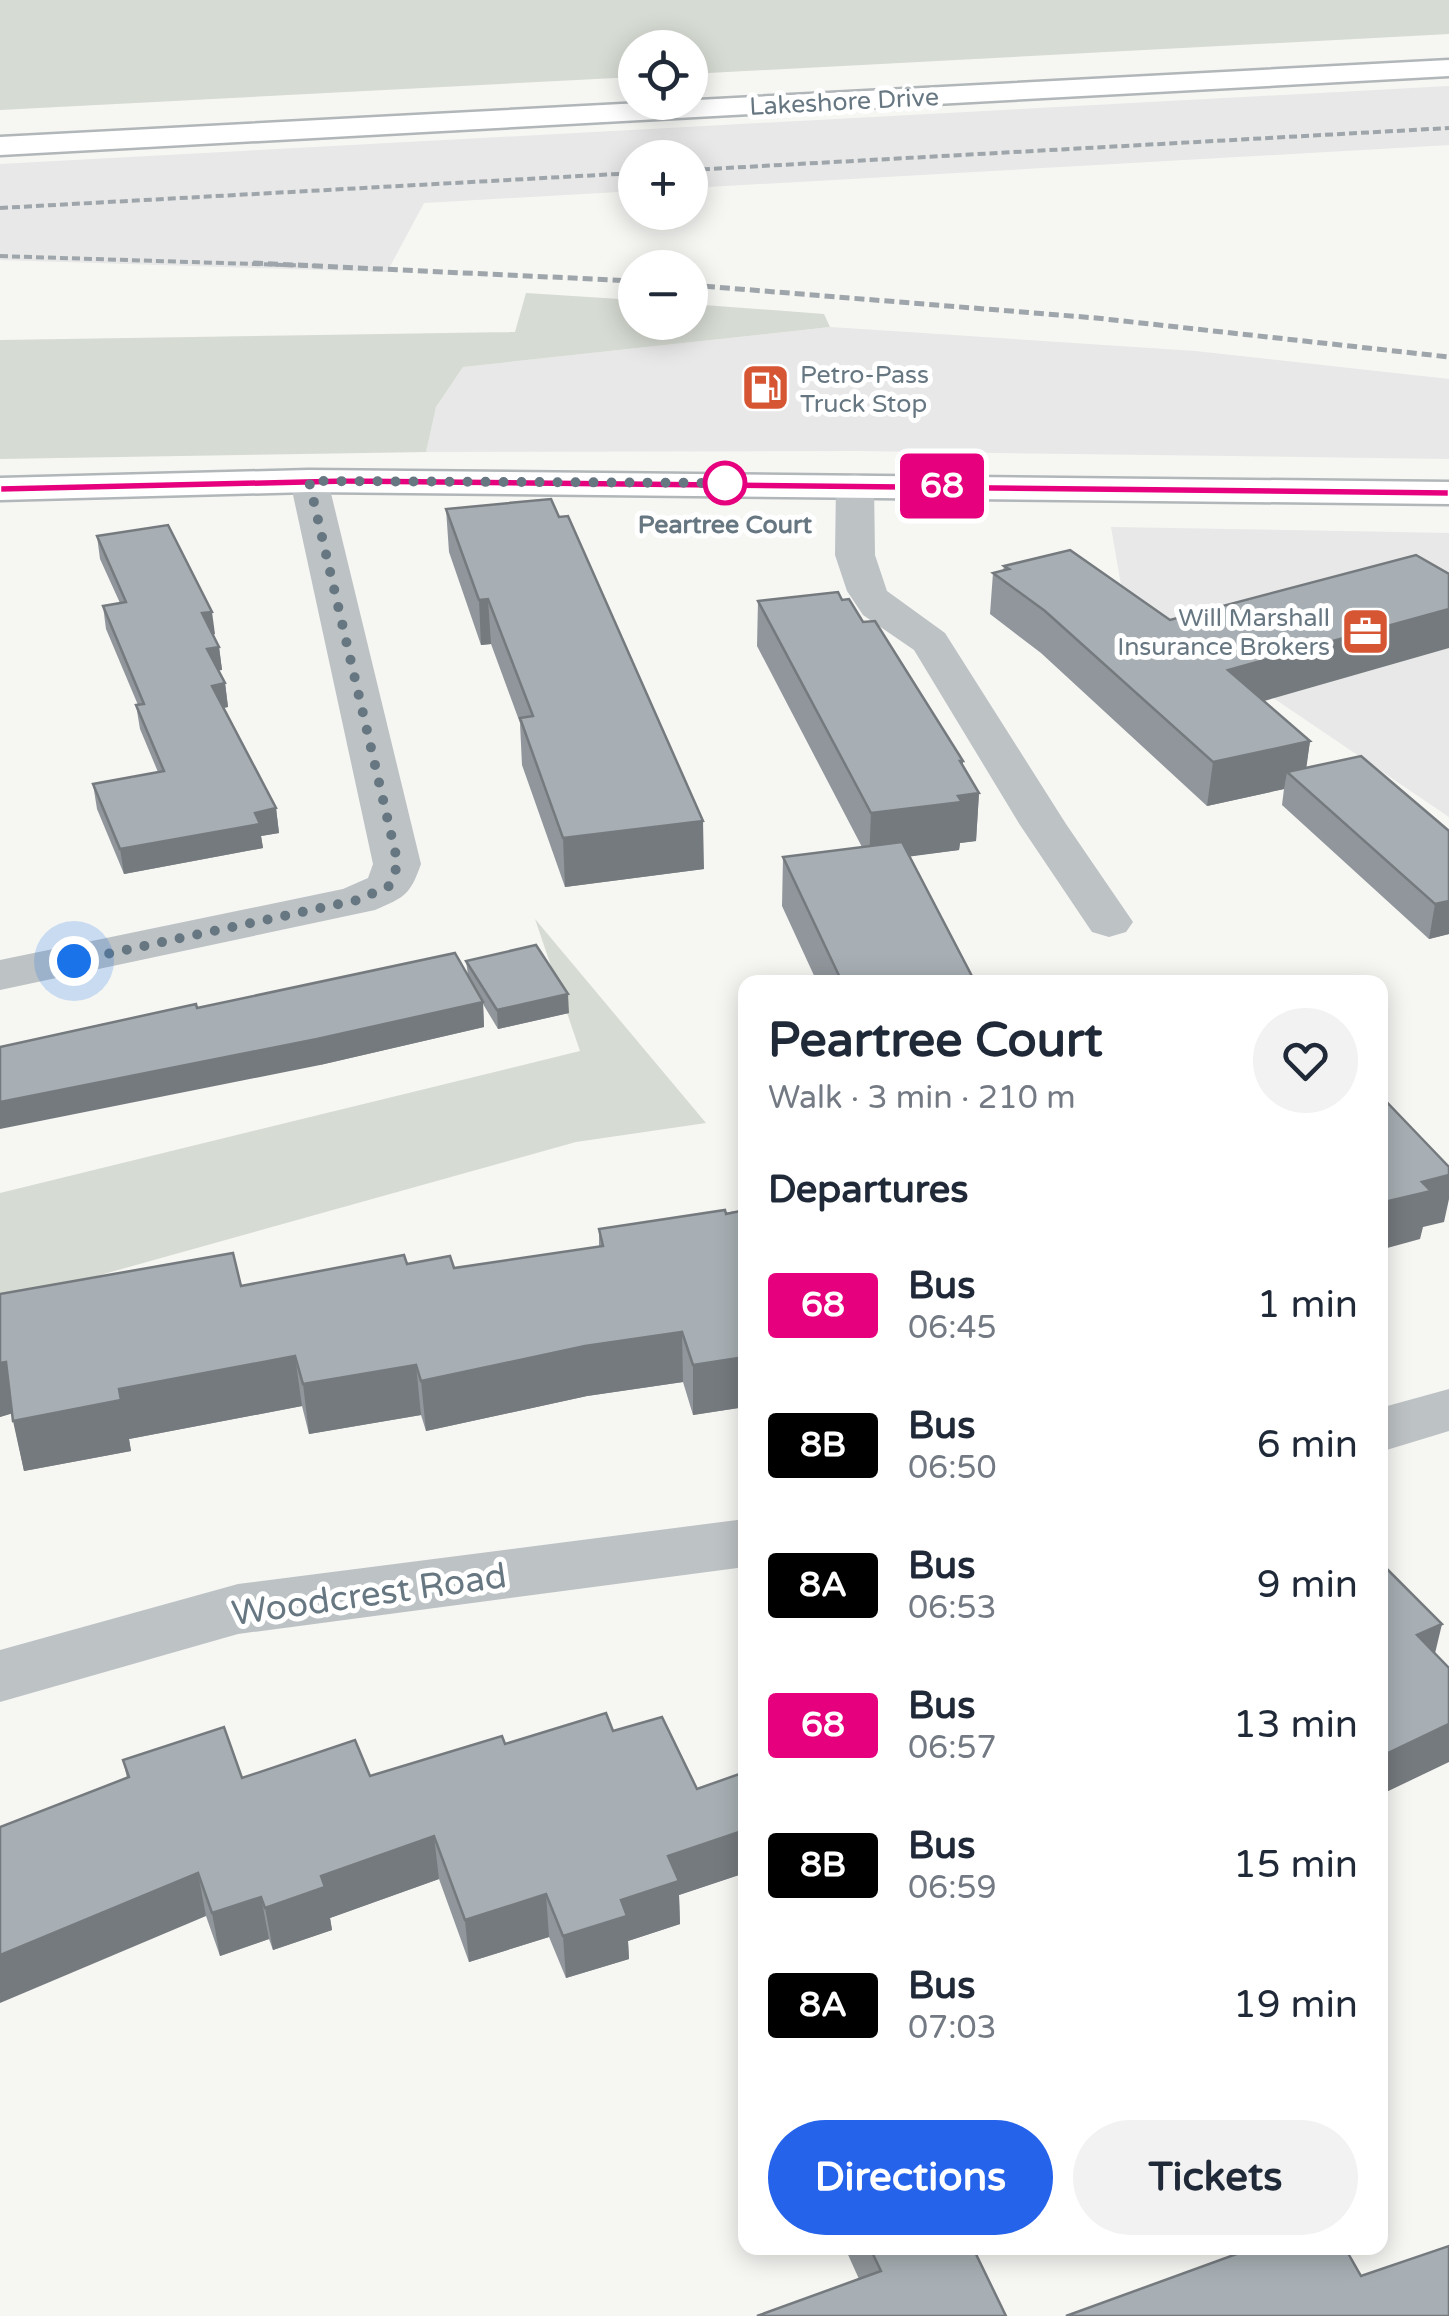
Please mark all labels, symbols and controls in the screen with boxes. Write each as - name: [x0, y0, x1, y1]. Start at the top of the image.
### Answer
- map controls: [618, 30, 708, 340]
- button: locate: [618, 30, 708, 120]
- street label: Lakeshore Drive: [748, 82, 940, 122]
- button: +: [618, 140, 708, 230]
- button: −: [618, 250, 708, 340]
- place label: Petro-Pass Truck Stop: [800, 360, 929, 419]
- fuel station icon: Petro-Pass Truck Stop: [739, 362, 791, 414]
- line badge: 68: [897, 454, 987, 518]
- marker: Peartree Court: [704, 462, 746, 504]
- text: 68: [920, 465, 964, 507]
- place label: Peartree Court: [638, 510, 813, 540]
- place label: Will Marshall Insurance Brokers: [1117, 603, 1330, 662]
- office icon: Will Marshall Insurance Brokers: [1339, 605, 1391, 657]
- your location: [49, 936, 99, 986]
- button: heart: [1253, 1008, 1358, 1113]
- text: Peartree Court: [768, 1012, 1103, 1070]
- text: Walk · 3 min · 210 m: [768, 1079, 1076, 1117]
- text: Departures: [768, 1167, 969, 1213]
- text: Bus: [908, 1263, 975, 1309]
- text: 1 min: [1257, 1282, 1358, 1328]
- text: 68: [801, 1284, 845, 1326]
- text: 06:45: [908, 1309, 997, 1347]
- text: Bus: [908, 1403, 975, 1449]
- text: 6 min: [1257, 1422, 1358, 1468]
- text: 8B: [800, 1424, 846, 1466]
- text: 06:50: [908, 1449, 997, 1487]
- text: Bus: [908, 1543, 975, 1589]
- street label: Woodcrest Road: [229, 1555, 509, 1635]
- text: 9 min: [1257, 1562, 1358, 1608]
- text: 8A: [799, 1564, 847, 1606]
- text: 06:53: [908, 1589, 997, 1627]
- text: Bus: [908, 1683, 975, 1729]
- text: 13 min: [1233, 1702, 1358, 1748]
- text: 68: [801, 1704, 845, 1746]
- text: 06:57: [908, 1729, 997, 1767]
- text: Bus: [908, 1823, 975, 1869]
- text: 15 min: [1233, 1842, 1358, 1888]
- text: 8B: [800, 1844, 846, 1886]
- text: 06:59: [908, 1869, 997, 1907]
- text: Bus: [908, 1963, 975, 2009]
- text: 19 min: [1233, 1982, 1358, 2028]
- text: 8A: [799, 1984, 847, 2026]
- text: 07:03: [908, 2009, 997, 2047]
- button: Directions: [768, 2120, 1053, 2235]
- button: Tickets: [1073, 2120, 1358, 2235]

